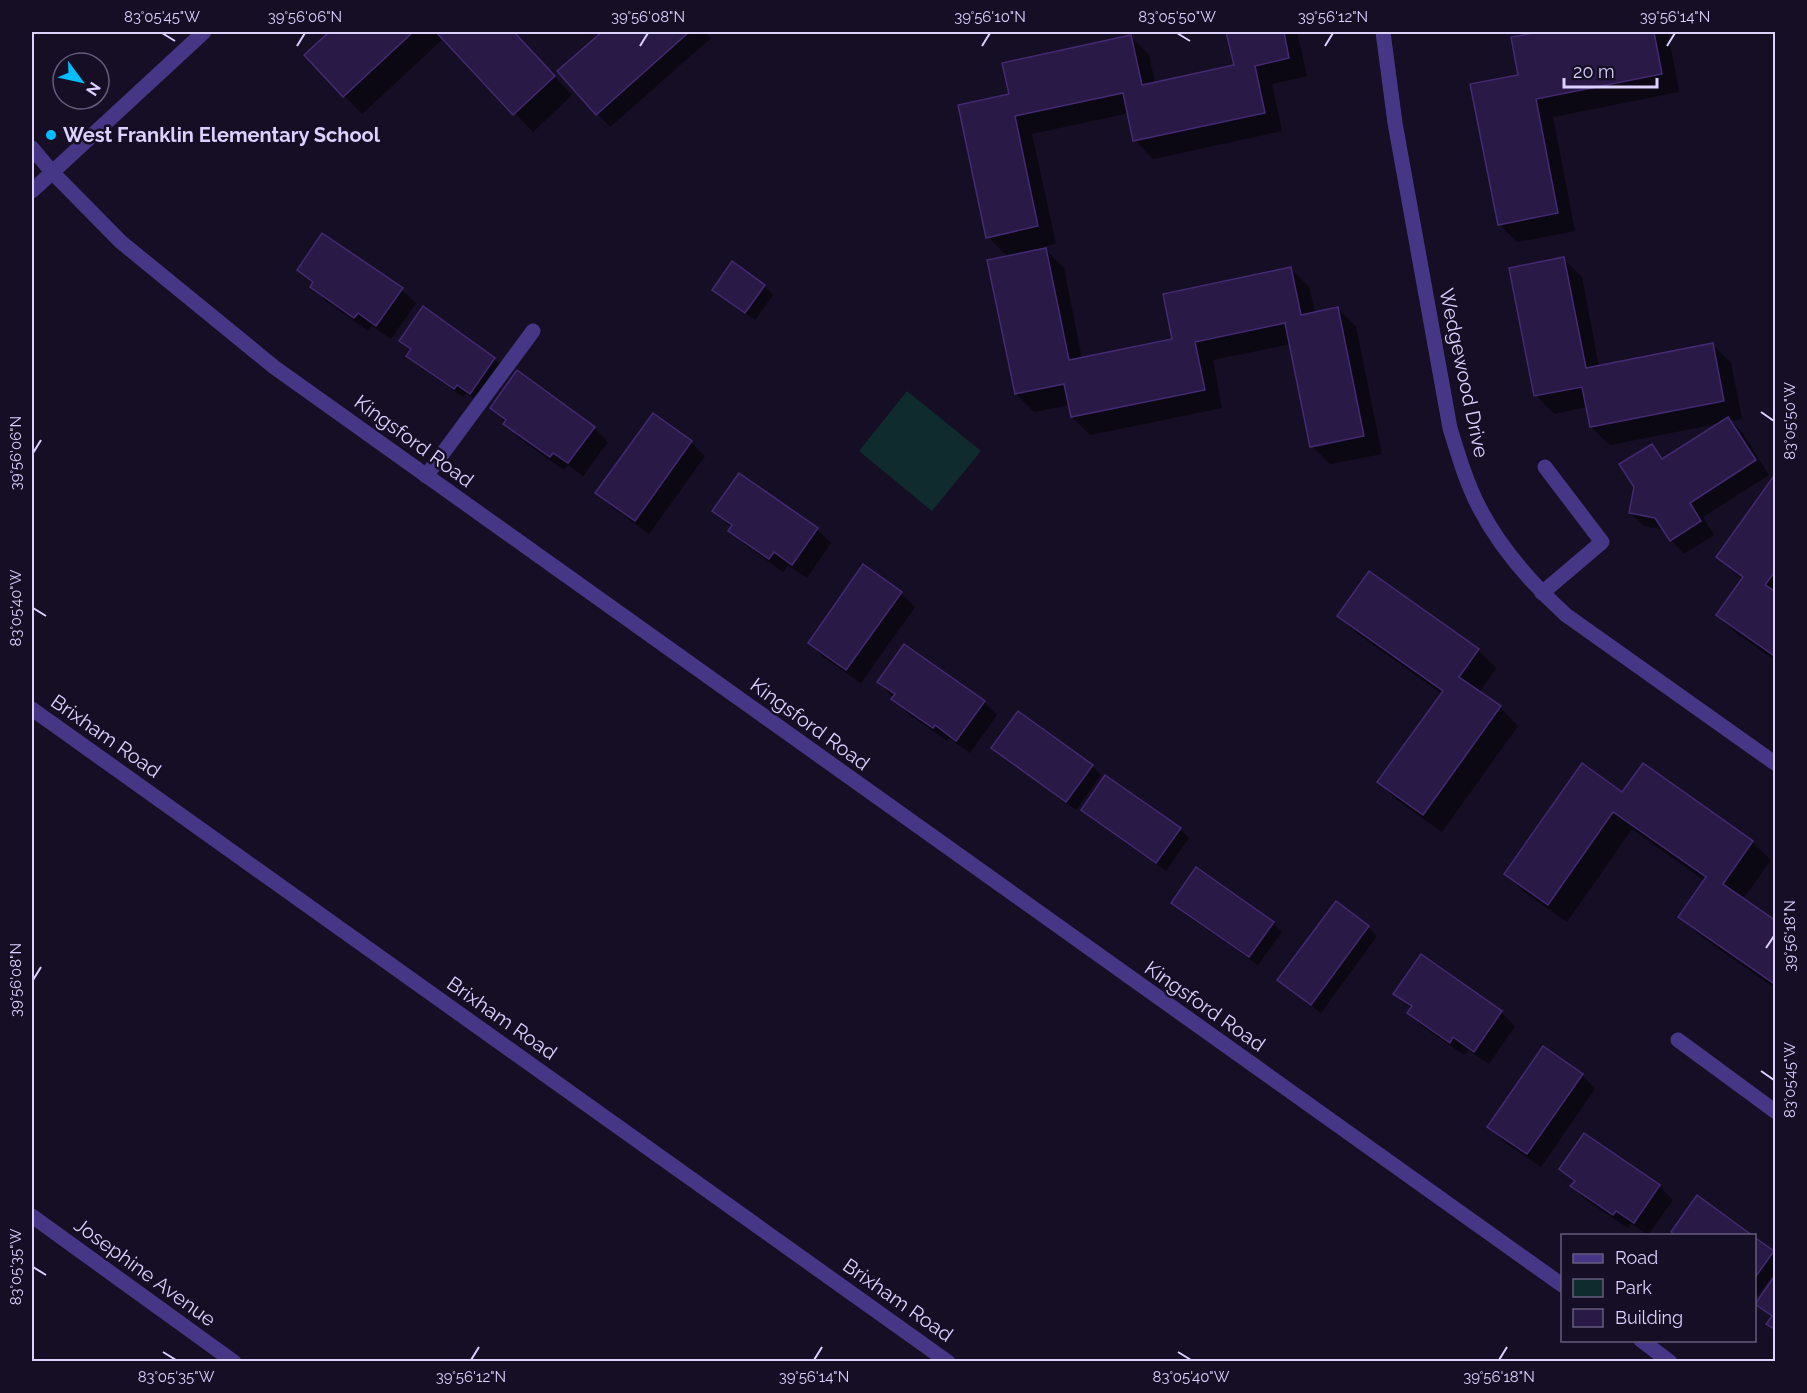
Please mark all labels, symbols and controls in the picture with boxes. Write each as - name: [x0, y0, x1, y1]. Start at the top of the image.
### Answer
- text: 83°05'45"W: [124, 8, 200, 26]
- text: 39°56'06"N: [268, 8, 342, 26]
- text: 39°56'08"N: [611, 8, 685, 26]
- text: 39°56'10"N: [954, 8, 1026, 26]
- text: 83°05'50"W: [1138, 8, 1216, 26]
- text: 39°56'12"N: [1298, 8, 1368, 26]
- text: 39°56'14"N: [1640, 8, 1710, 26]
- north arrow: [51, 51, 111, 111]
- scale bar: [1564, 51, 1657, 89]
- text: 20 m: [1573, 61, 1615, 82]
- text: N: [82, 79, 104, 99]
- place label: West Franklin Elementary School: [63, 123, 381, 147]
- marker: West Franklin Elementary School: [44, 128, 58, 142]
- street label: Wedgewood Drive: [1434, 286, 1494, 460]
- text: 83°05'50"W: [1781, 382, 1799, 460]
- street label: Kingsford Road: [350, 390, 478, 492]
- text: 39°56'06"N: [7, 416, 25, 490]
- text: 83°05'40"W: [7, 569, 25, 646]
- street label: Kingsford Road: [746, 673, 874, 775]
- street label: Brixham Road: [46, 689, 166, 783]
- text: 39°56'18"N: [1781, 900, 1799, 972]
- text: 39°56'08"N: [7, 943, 25, 1017]
- street label: Kingsford Road: [1140, 956, 1270, 1056]
- street label: Brixham Road: [442, 971, 562, 1065]
- text: 83°05'45"W: [1781, 1042, 1799, 1118]
- street label: Josephine Avenue: [70, 1213, 221, 1332]
- text: 83°05'35"W: [7, 1228, 25, 1305]
- legend: [1561, 1234, 1756, 1342]
- text: Road: [1615, 1247, 1658, 1268]
- street label: Brixham Road: [838, 1253, 958, 1347]
- text: Park: [1615, 1277, 1652, 1298]
- text: Building: [1615, 1307, 1683, 1328]
- text: 83°05'35"W: [138, 1368, 215, 1386]
- text: 39°56'12"N: [436, 1368, 506, 1386]
- text: 39°56'14"N: [779, 1368, 849, 1386]
- text: 83°05'40"W: [1153, 1368, 1230, 1386]
- text: 39°56'18"N: [1463, 1368, 1535, 1386]

